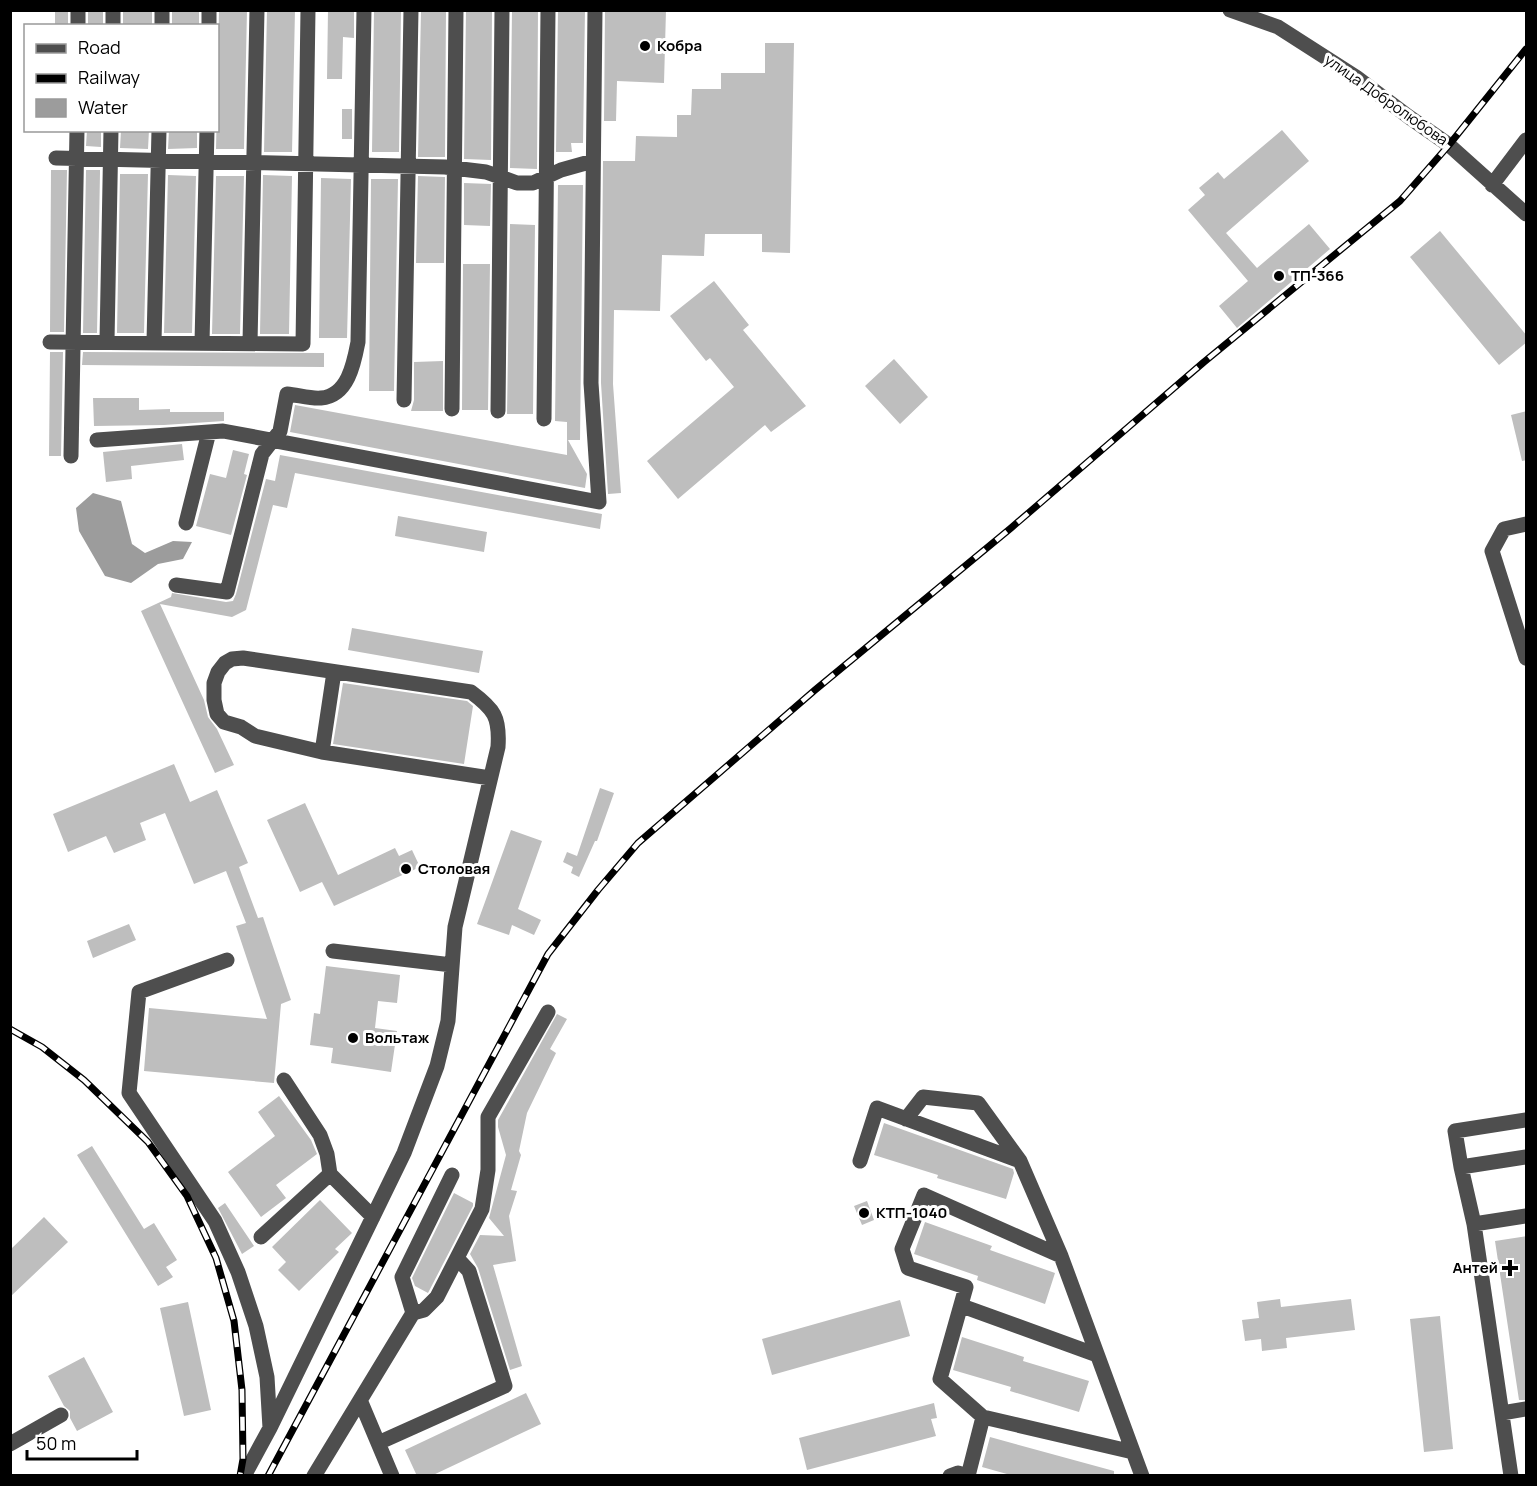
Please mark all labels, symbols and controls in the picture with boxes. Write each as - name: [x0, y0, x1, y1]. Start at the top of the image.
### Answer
- legend: [24, 24, 219, 132]
- text: Road: [78, 35, 121, 59]
- place label: Кобра: [657, 35, 702, 56]
- marker: Кобра: [638, 39, 652, 53]
- street label: улица Добролюбова: [1320, 49, 1452, 150]
- text: Railway: [78, 65, 140, 89]
- text: Water: [78, 95, 128, 119]
- place label: ТП-366: [1291, 265, 1344, 286]
- marker: ТП-366: [1272, 269, 1286, 283]
- place label: Столовая: [418, 858, 490, 879]
- marker: Столовая: [399, 862, 413, 876]
- place label: Вольтаж: [365, 1027, 430, 1048]
- marker: Вольтаж: [346, 1031, 360, 1045]
- place label: КТП-1040: [876, 1202, 947, 1223]
- marker: КТП-1040: [857, 1206, 871, 1220]
- place label: Антей: [1452, 1257, 1498, 1278]
- marker: Антей: [1503, 1261, 1517, 1275]
- scale bar: [27, 1423, 136, 1461]
- text: 50 m: [36, 1431, 76, 1455]

